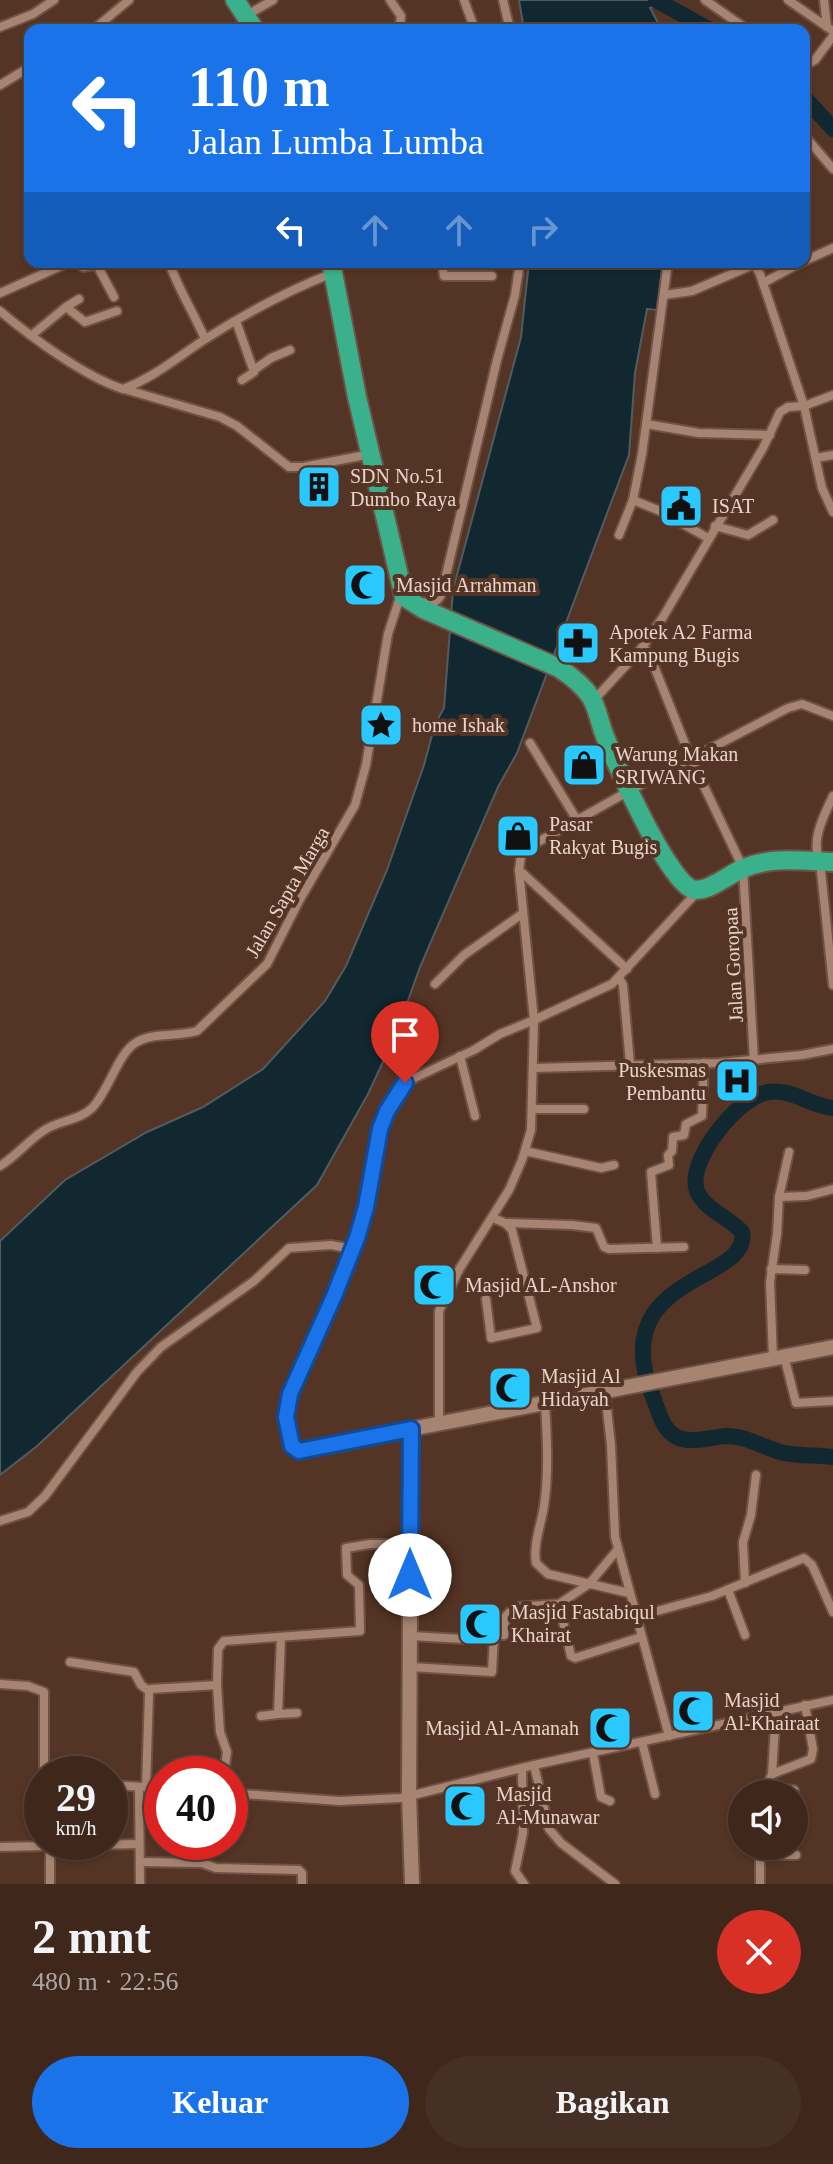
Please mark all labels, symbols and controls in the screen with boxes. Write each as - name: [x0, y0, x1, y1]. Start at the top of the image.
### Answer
- icon: left: [56, 56, 160, 160]
- text: 110 m: [188, 56, 330, 118]
- text: Jalan Lumba Lumba: [188, 122, 484, 162]
- icon: left: [269, 208, 313, 252]
- icon: ahead: [353, 208, 397, 252]
- icon: ahead: [437, 208, 481, 252]
- icon: right: [521, 208, 565, 252]
- building icon: SDN No.51 Dumbo Raya: [295, 463, 343, 511]
- place label: SDN No.51 Dumbo Raya: [350, 465, 456, 511]
- public building icon: ISAT: [657, 482, 705, 530]
- place label: ISAT: [712, 495, 754, 517]
- mosque icon: Masjid Arrahman: [341, 561, 389, 609]
- place label: Masjid Arrahman: [396, 574, 537, 597]
- pharmacy icon: Apotek A2 Farma Kampung Bugis: [554, 619, 602, 667]
- place label: Apotek A2 Farma Kampung Bugis: [609, 621, 752, 667]
- place icon: home Ishak: [357, 701, 405, 749]
- place label: home Ishak: [412, 714, 505, 736]
- shop icon: Warung Makan SRIWANG: [560, 741, 608, 789]
- place label: Warung Makan SRIWANG: [615, 743, 738, 788]
- shop icon: Pasar Rakyat Bugis: [494, 812, 542, 860]
- place label: Pasar Rakyat Bugis: [549, 813, 658, 859]
- street label: Jalan Sapta Marga: [241, 823, 334, 962]
- street label: Jalan Goropaa: [719, 907, 748, 1023]
- pin: [371, 1001, 439, 1083]
- icon: arrive: [383, 1013, 427, 1057]
- hospital icon: Puskesmas Pembantu: [713, 1057, 761, 1105]
- place label: Puskesmas Pembantu: [618, 1059, 706, 1104]
- mosque icon: Masjid AL-Anshor: [410, 1261, 458, 1309]
- place label: Masjid AL-Anshor: [465, 1274, 617, 1297]
- mosque icon: Masjid Al Hidayah: [486, 1364, 534, 1412]
- place label: Masjid Al Hidayah: [541, 1365, 621, 1411]
- position arrow: [368, 1533, 452, 1617]
- mosque icon: Masjid Fastabiqul Khairat: [456, 1600, 504, 1648]
- place label: Masjid Fastabiqul Khairat: [511, 1601, 655, 1646]
- mosque icon: Masjid Al-Khairaat: [669, 1687, 717, 1735]
- place label: Masjid Al-Khairaat: [724, 1689, 820, 1734]
- mosque icon: Masjid Al-Amanah: [586, 1704, 634, 1752]
- place label: Masjid Al-Amanah: [425, 1717, 579, 1740]
- speed limit sign: 40: [144, 1756, 248, 1860]
- text: 29: [56, 1775, 96, 1820]
- map controls: [728, 1780, 808, 1860]
- button: sound: [728, 1780, 808, 1860]
- mosque icon: Masjid Al-Munawar: [441, 1782, 489, 1830]
- place label: Masjid Al-Munawar: [496, 1783, 600, 1828]
- text: km/h: [55, 1817, 97, 1839]
- text: 2 mnt: [32, 1910, 151, 1963]
- button: close: [717, 1910, 801, 1994]
- text: 480 m · 22:56: [32, 1967, 179, 1996]
- button: Keluar: [32, 2056, 409, 2148]
- button: Bagikan: [425, 2056, 801, 2148]

